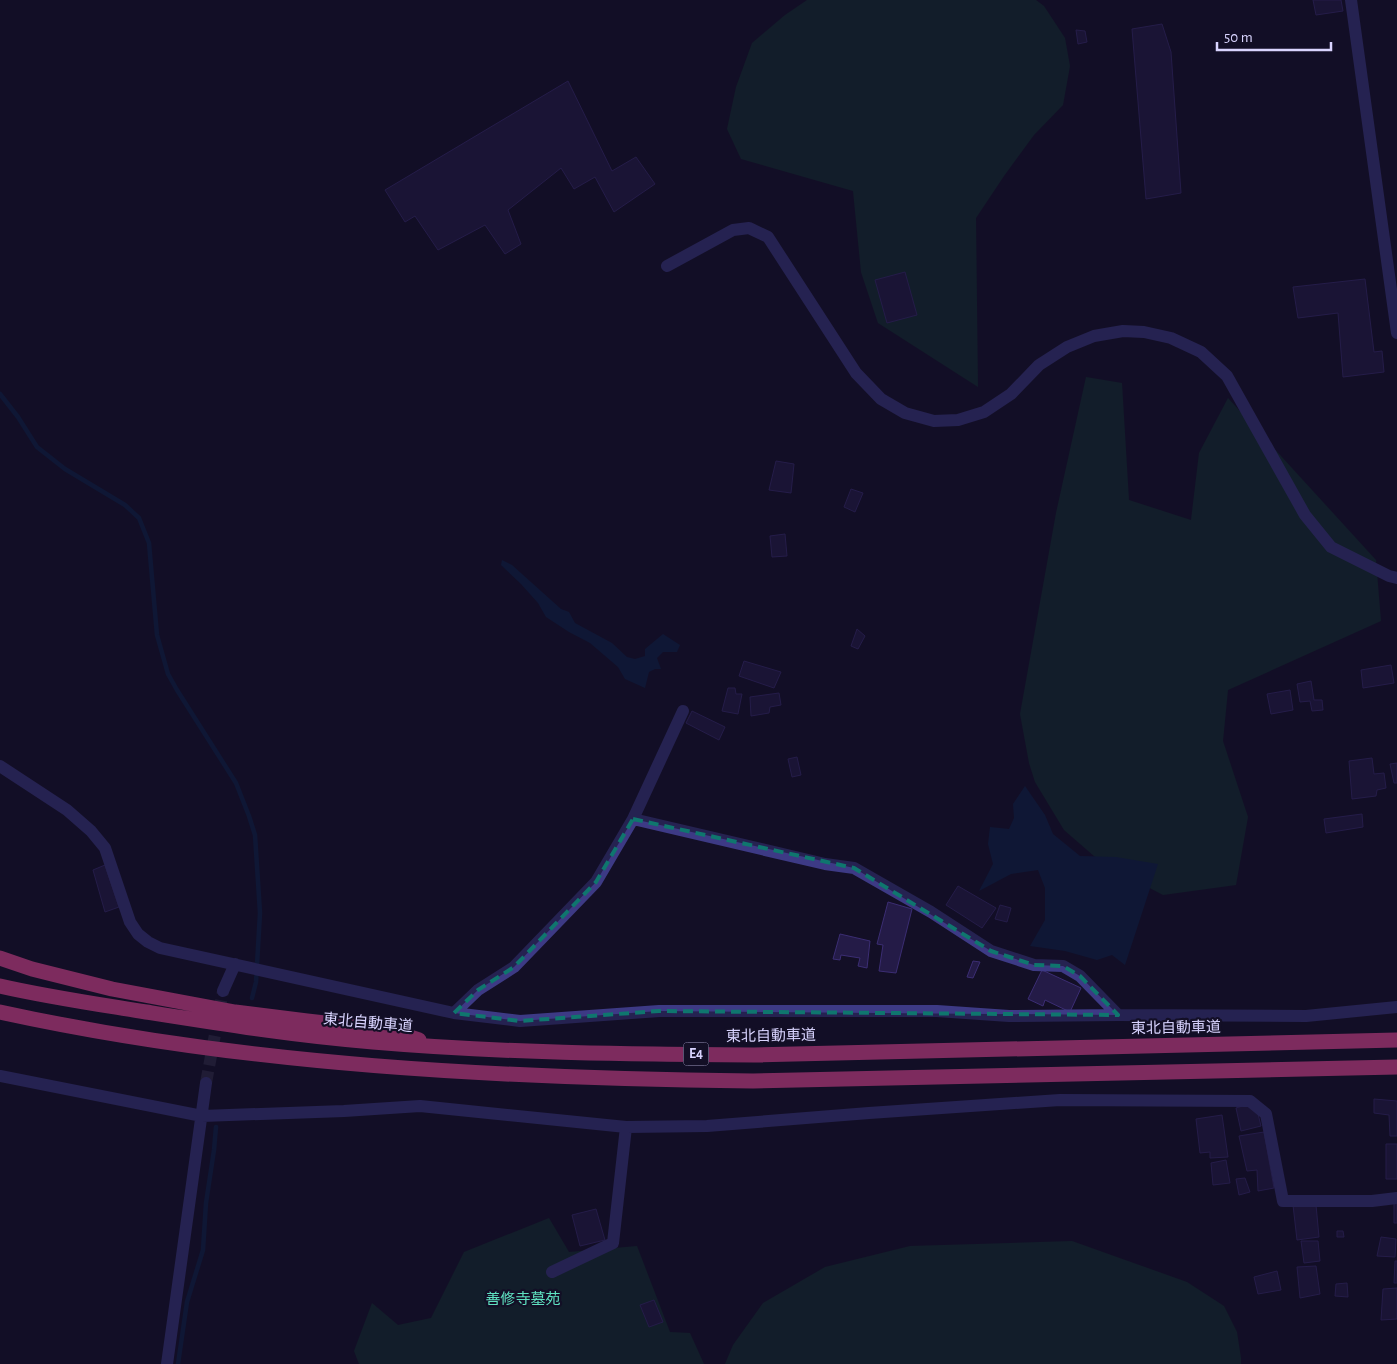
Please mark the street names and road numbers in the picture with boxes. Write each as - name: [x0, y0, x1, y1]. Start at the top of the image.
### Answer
- street label: 東北自動車道: [323, 1010, 414, 1034]
- street label: 東北自動車道: [1131, 1018, 1221, 1036]
- street label: 東北自動車道: [726, 1026, 816, 1044]
- road number: E4: [684, 1042, 708, 1066]

